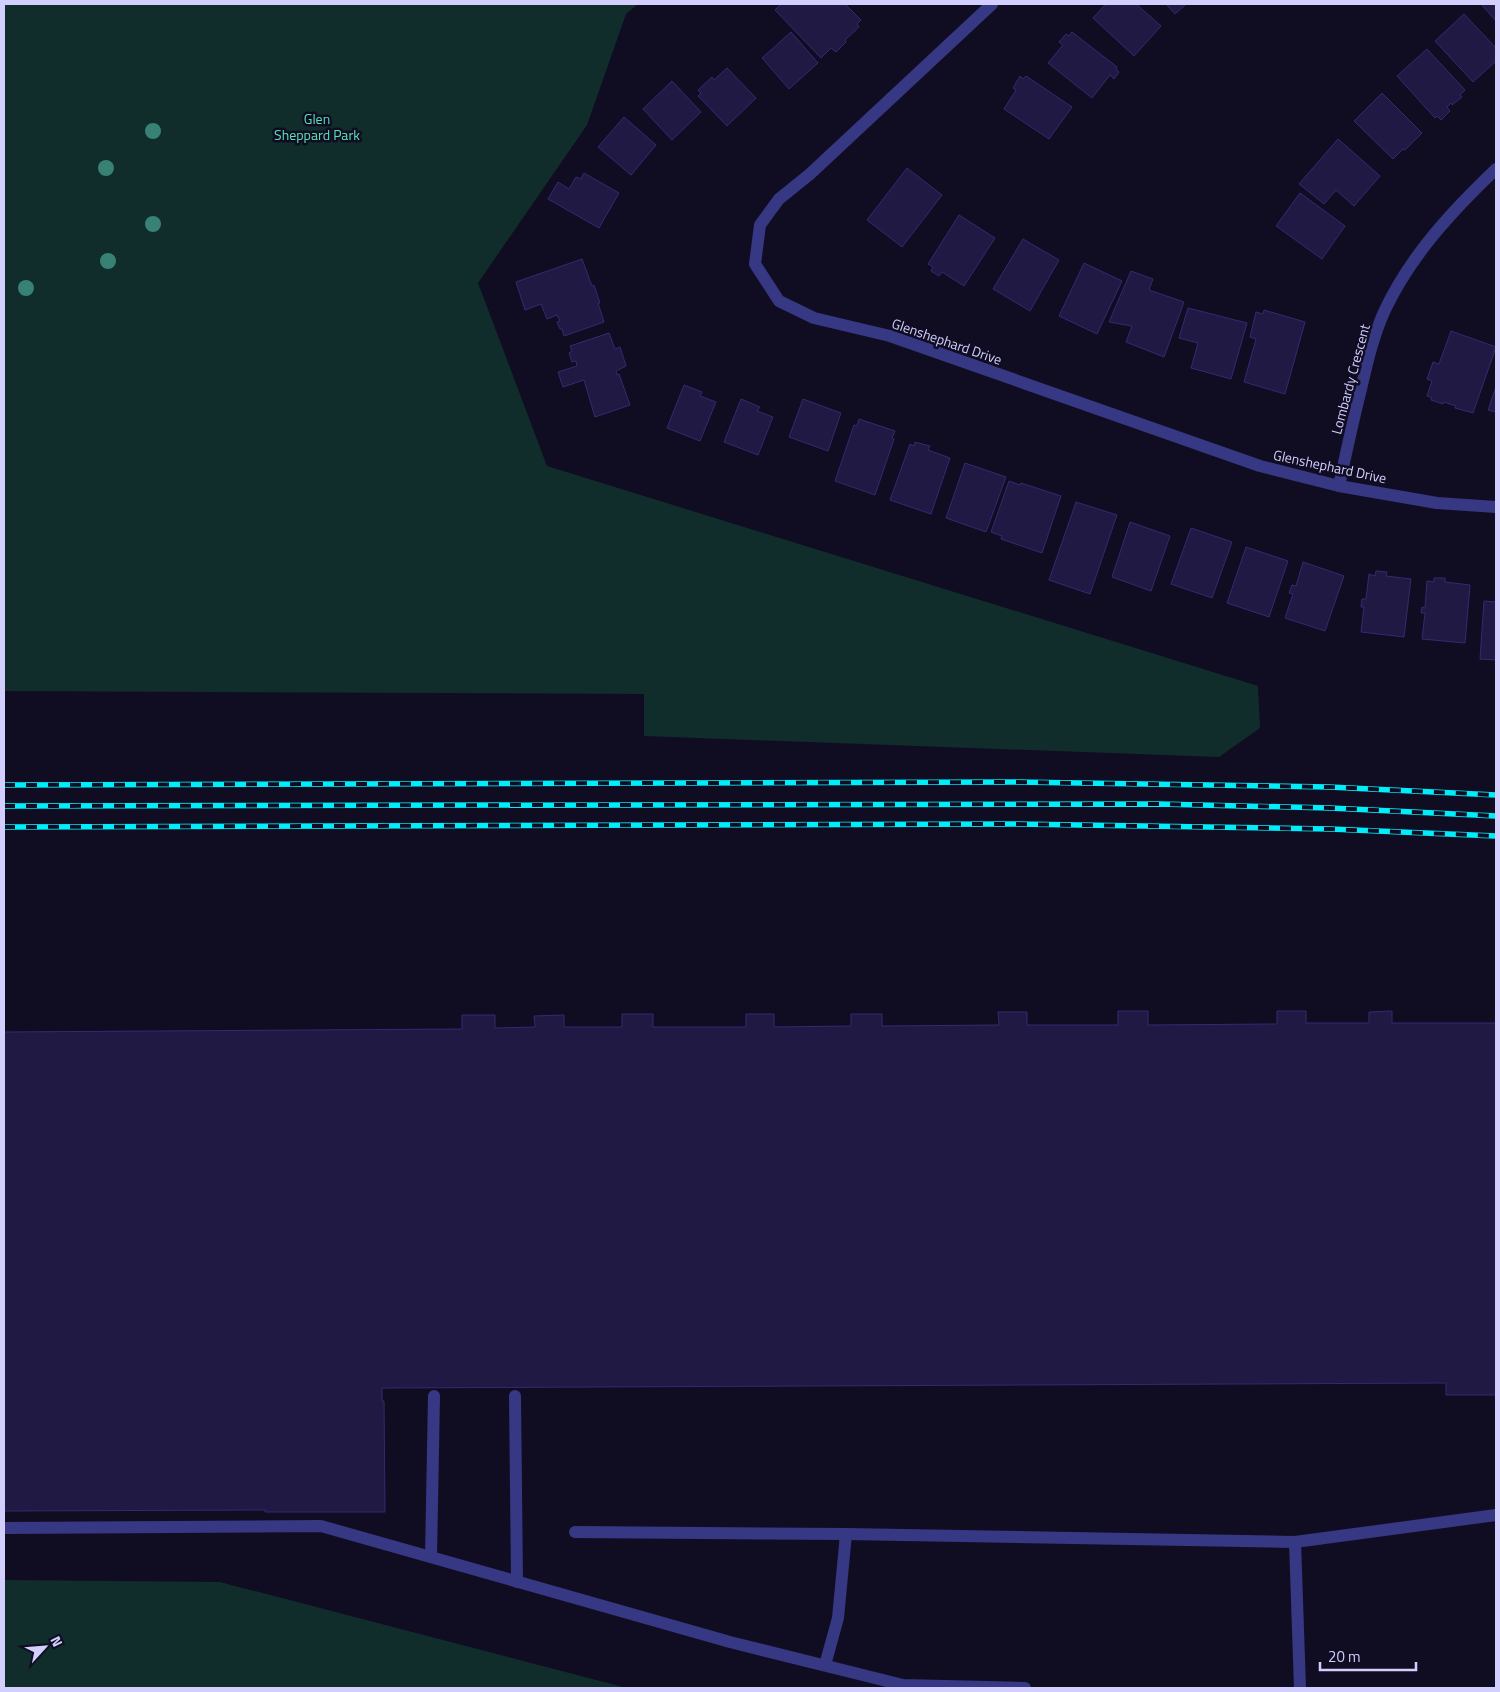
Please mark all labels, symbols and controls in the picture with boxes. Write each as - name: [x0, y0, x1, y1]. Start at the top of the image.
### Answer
- park label: Glen Sheppard Park: [274, 108, 360, 145]
- street label: Glenshephard Drive: [889, 312, 1005, 370]
- street label: Lombardy Crescent: [1325, 321, 1375, 436]
- street label: Glenshephard Drive: [1271, 444, 1389, 488]
- north arrow: [20, 1622, 70, 1672]
- text: N: [46, 1632, 69, 1650]
- scale bar: [1320, 1640, 1416, 1672]
- text: 20 m: [1328, 1645, 1361, 1668]

